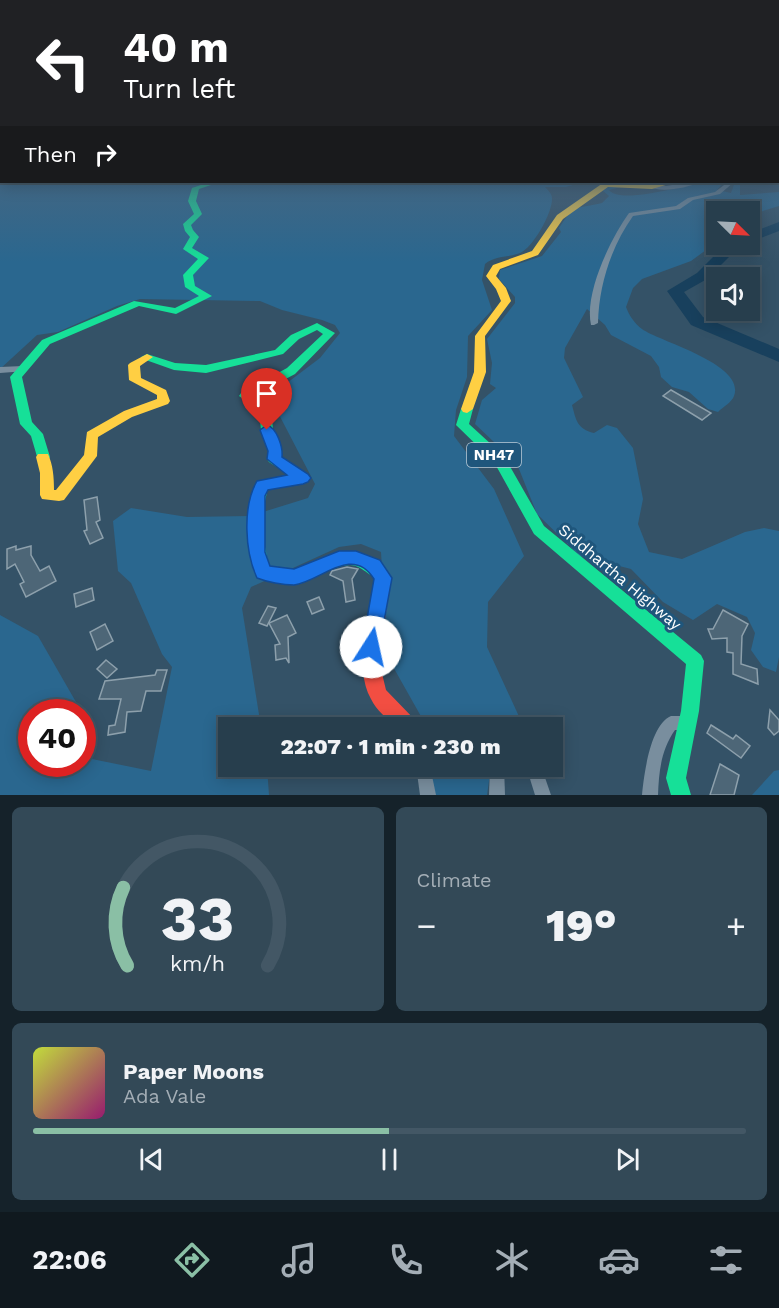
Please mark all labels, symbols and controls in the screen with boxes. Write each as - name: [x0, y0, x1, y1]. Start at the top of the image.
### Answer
- text: 40 m: [123, 23, 229, 72]
- icon: left: [24, 24, 102, 102]
- text: Turn left: [123, 73, 235, 105]
- icon: right: [89, 138, 122, 171]
- text: Then: [24, 142, 77, 167]
- north arrow: [706, 201, 760, 255]
- map controls: [706, 201, 760, 321]
- button: sound: [706, 267, 760, 321]
- pin: [241, 368, 292, 430]
- icon: arrive: [250, 377, 283, 410]
- road number: NH47: [467, 443, 521, 467]
- street label: Siddhartha Highway: [555, 520, 686, 634]
- position arrow: [339, 615, 403, 679]
- speed limit sign: 40: [18, 699, 96, 777]
- text: 22:07 · 1 min · 230 m: [280, 734, 501, 759]
- text: Climate: [417, 868, 492, 892]
- text: 33: [161, 882, 235, 955]
- text: 19°: [546, 899, 617, 952]
- text: −: [417, 906, 436, 945]
- text: +: [726, 906, 746, 945]
- text: km/h: [170, 951, 225, 976]
- text: Paper Moons: [123, 1059, 264, 1084]
- text: Ada Vale: [123, 1084, 206, 1108]
- icon: previous: [135, 1143, 168, 1176]
- icon: pause: [373, 1143, 406, 1176]
- icon: next: [611, 1143, 644, 1176]
- icon: directions: [171, 1239, 213, 1281]
- icon: music: [278, 1239, 320, 1281]
- icon: phone: [385, 1239, 427, 1281]
- icon: climate: [491, 1239, 533, 1281]
- icon: car: [598, 1239, 640, 1281]
- icon: filters: [705, 1239, 747, 1281]
- text: 22:06: [32, 1244, 107, 1276]

